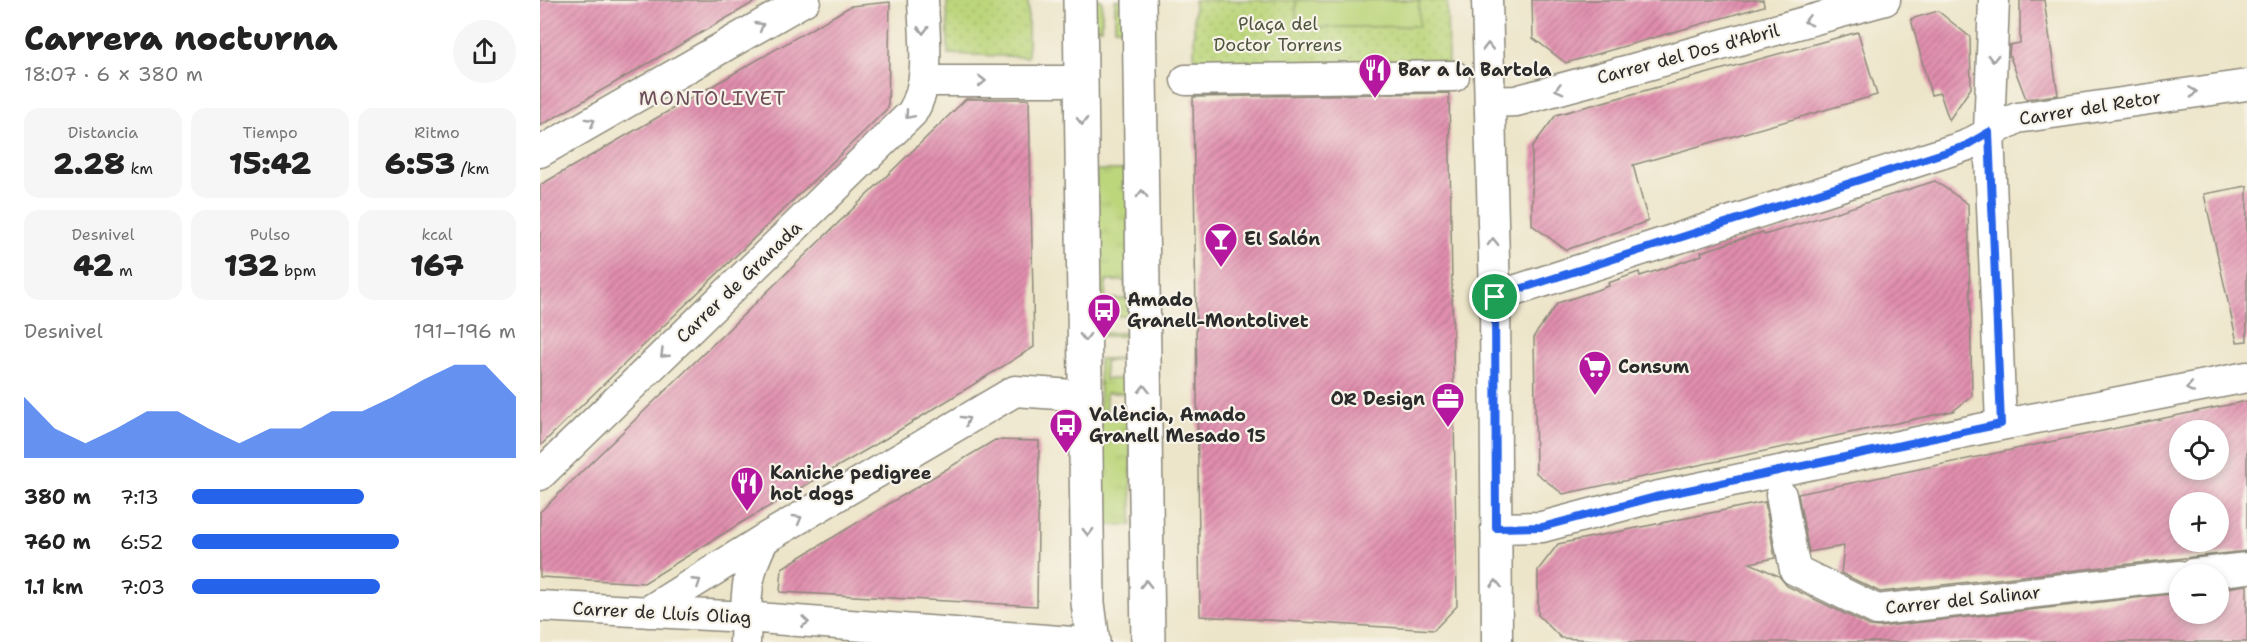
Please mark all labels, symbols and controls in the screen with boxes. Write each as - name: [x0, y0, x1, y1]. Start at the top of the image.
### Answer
- park label: Plaça del Doctor Torrens: [1214, 12, 1342, 57]
- one-way arrow: [1803, 14, 1814, 26]
- text: Carrera nocturna: [24, 16, 338, 61]
- street label: Carrer del Dos d'Abril: [1594, 18, 1782, 90]
- button: share: [453, 20, 516, 83]
- one-way arrow: [754, 21, 764, 33]
- one-way arrow: [917, 26, 930, 35]
- one-way arrow: [1482, 42, 1494, 51]
- restaurant icon: Bar a la Bartola: [1357, 52, 1393, 99]
- one-way arrow: [1986, 54, 1999, 63]
- place label: Bar a la Bartola: [1398, 58, 1552, 82]
- text: 18:07 · 6 × 380 m: [24, 61, 203, 87]
- one-way arrow: [978, 74, 987, 87]
- one-way arrow: [1554, 82, 1564, 95]
- district label: MONTOLIVET: [639, 85, 787, 111]
- street label: Carrer del Retor: [2017, 85, 2163, 131]
- one-way arrow: [2188, 87, 2197, 99]
- one-way arrow: [905, 108, 916, 119]
- one-way arrow: [1076, 117, 1088, 126]
- one-way arrow: [585, 118, 595, 130]
- text: Distancia: [68, 122, 138, 143]
- text: Tiempo: [242, 122, 298, 143]
- text: Ritmo: [414, 122, 460, 143]
- text: 2.28: [53, 143, 125, 184]
- text: 15:42: [229, 143, 311, 184]
- text: 6:53: [385, 143, 455, 184]
- text: km: [125, 158, 153, 179]
- text: /km: [455, 158, 489, 179]
- one-way arrow: [1136, 189, 1148, 198]
- street label: Carrer de Granada: [671, 216, 807, 348]
- bar icon: El Salón: [1203, 221, 1239, 268]
- text: Desnivel: [72, 224, 135, 245]
- text: Pulso: [250, 224, 290, 245]
- text: kcal: [421, 224, 453, 245]
- place label: El Salón: [1244, 227, 1320, 251]
- one-way arrow: [1487, 237, 1500, 246]
- text: 42: [73, 245, 114, 286]
- text: 132: [224, 245, 279, 286]
- text: 167: [410, 245, 464, 286]
- text: m: [114, 260, 133, 281]
- text: bpm: [279, 260, 316, 281]
- pin: [1469, 271, 1520, 322]
- icon: arrive: [1478, 280, 1511, 313]
- place label: Amado Granell-Montolivet: [1127, 288, 1309, 333]
- bus stop icon: Amado Granell-Montolivet: [1086, 292, 1122, 339]
- text: Desnivel: [24, 318, 103, 344]
- text: 191–196 m: [414, 318, 516, 344]
- one-way arrow: [1079, 333, 1091, 342]
- one-way arrow: [661, 346, 672, 357]
- supermarket icon: Consum: [1577, 349, 1613, 396]
- place label: Consum: [1618, 355, 1690, 379]
- office icon: OR Design: [1430, 381, 1466, 428]
- one-way arrow: [2185, 381, 2195, 394]
- one-way arrow: [1138, 384, 1150, 393]
- place label: OR Design: [1330, 387, 1425, 411]
- place label: València, Amado Granell Mesado 15: [1089, 403, 1266, 448]
- bus stop icon: València, Amado Granell Mesado 15: [1048, 407, 1084, 454]
- one-way arrow: [960, 415, 971, 427]
- map controls: [2169, 420, 2229, 624]
- button: locate: [2169, 420, 2229, 480]
- place label: Kaniche pedigree hot dogs: [770, 461, 932, 506]
- restaurant icon: Kaniche pedigree hot dogs: [729, 465, 765, 512]
- text: 380 m: [24, 484, 91, 510]
- text: 7:13: [120, 484, 159, 510]
- button: +: [2169, 492, 2229, 552]
- one-way arrow: [792, 514, 802, 526]
- one-way arrow: [1082, 528, 1094, 537]
- text: 760 m: [24, 529, 91, 555]
- text: 6:52: [120, 529, 164, 555]
- button: −: [2169, 564, 2229, 624]
- text: 1.1 km: [24, 574, 83, 600]
- text: 7:03: [120, 574, 165, 600]
- one-way arrow: [691, 577, 701, 589]
- one-way arrow: [1140, 579, 1152, 588]
- one-way arrow: [1490, 579, 1503, 588]
- street label: Carrer del Salinar: [1884, 580, 2042, 620]
- street label: Carrer de Lluís Oliag: [572, 596, 752, 630]
- one-way arrow: [800, 615, 809, 628]

